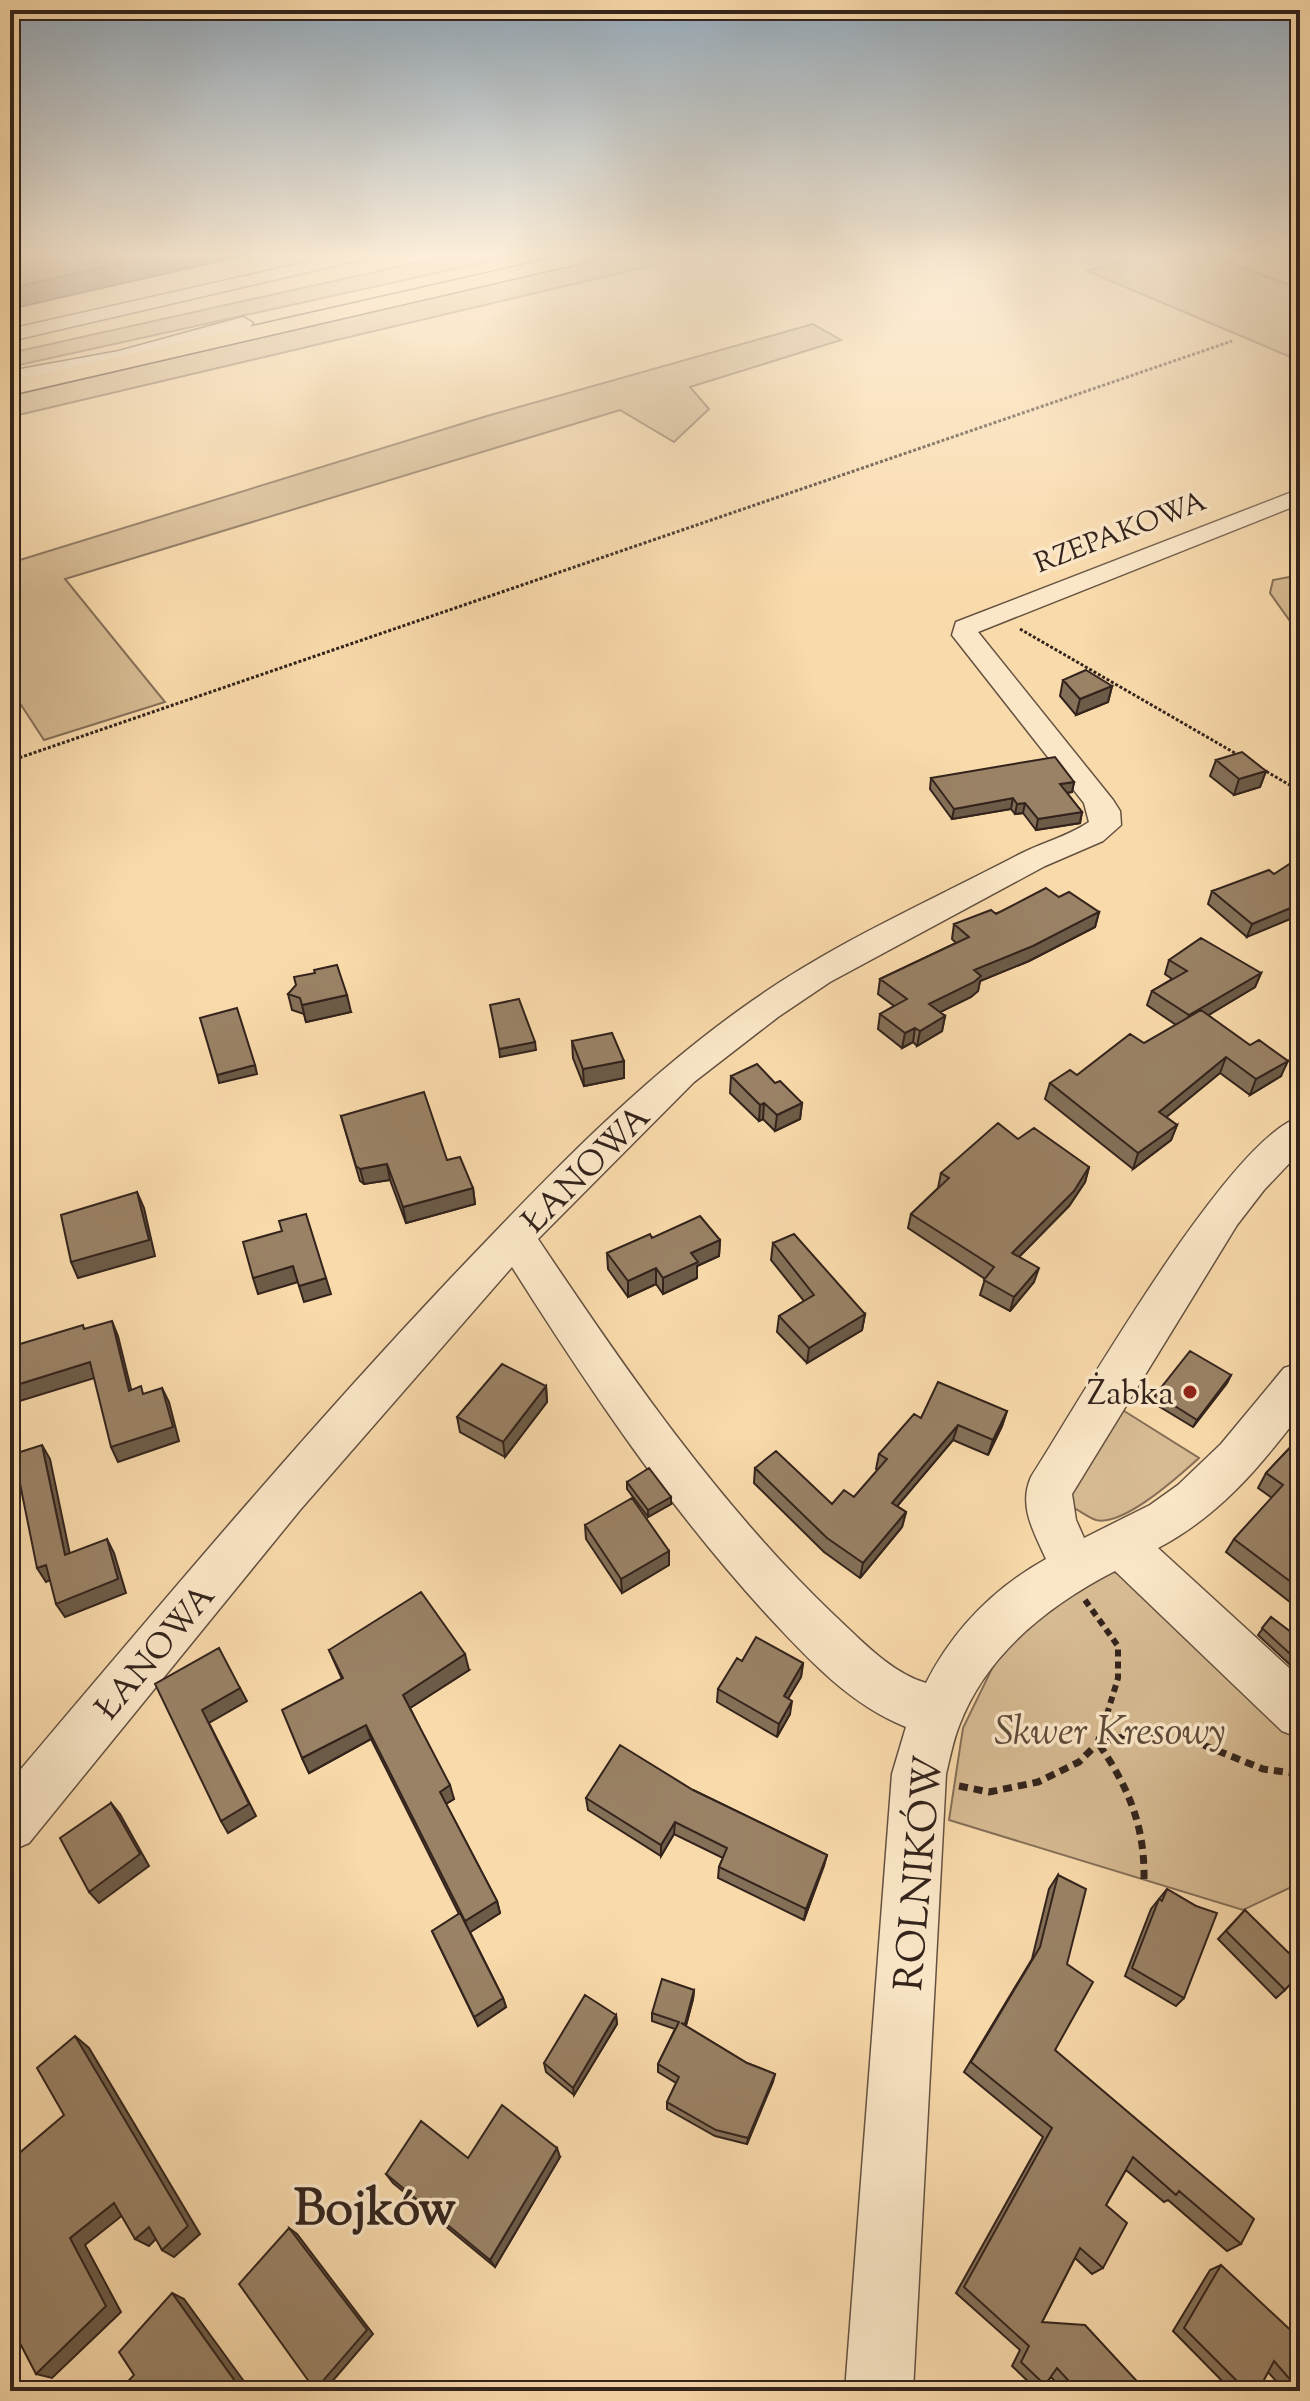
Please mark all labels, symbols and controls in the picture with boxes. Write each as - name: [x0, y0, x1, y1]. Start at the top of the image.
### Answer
- street label: RZEPAKOWA: [1029, 483, 1213, 585]
- street label: ŁANOWA: [512, 1095, 663, 1246]
- place label: Żabka: [1087, 1371, 1174, 1420]
- marker: Żabka: [1181, 1383, 1199, 1401]
- street label: ŁANOWA: [85, 1575, 228, 1732]
- park label: Skwer Kresowy: [994, 1706, 1226, 1763]
- street label: ROLNIKÓW: [883, 1753, 960, 1993]
- district label: Bojków: [294, 2176, 457, 2248]

